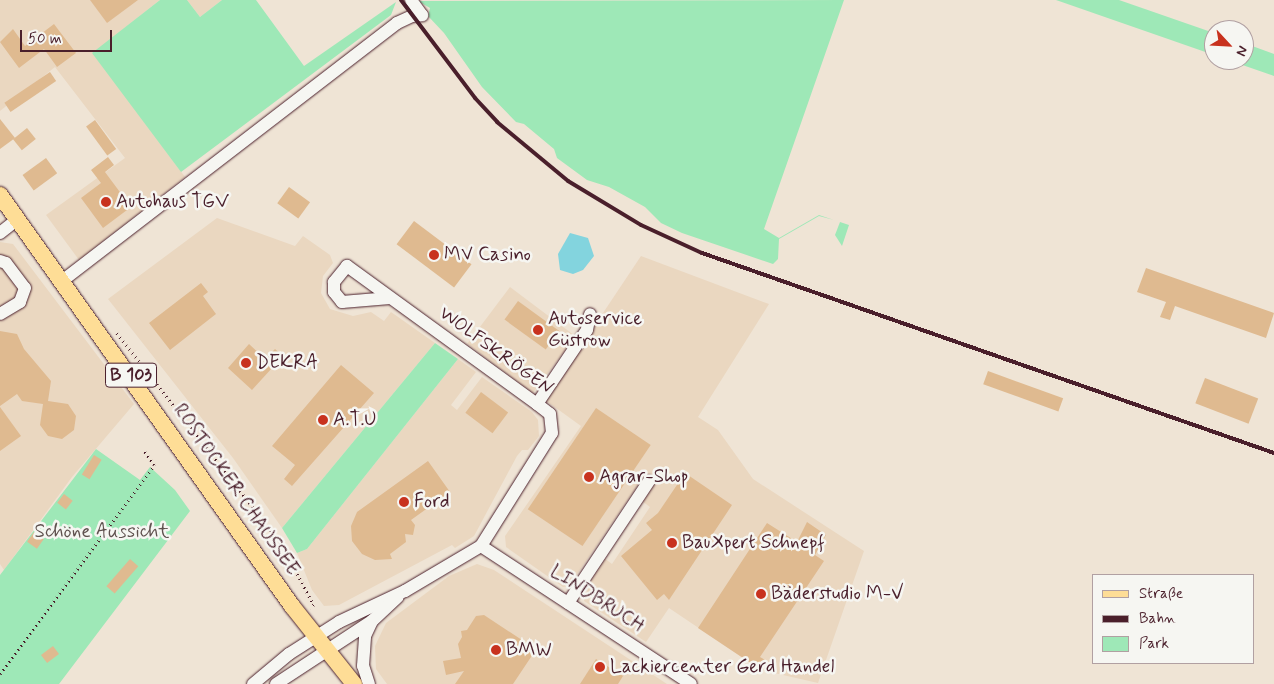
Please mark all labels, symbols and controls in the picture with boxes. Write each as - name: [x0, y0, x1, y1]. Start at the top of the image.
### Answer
- scale bar: [22, 20, 115, 52]
- north arrow: [1204, 20, 1254, 70]
- text: 50 m: [28, 29, 62, 49]
- text: N: [1232, 43, 1252, 59]
- place label: Autohaus TGV: [116, 191, 229, 213]
- marker: Autohaus TGV: [100, 196, 112, 208]
- place label: MV Casino: [444, 244, 536, 266]
- marker: MV Casino: [428, 249, 440, 261]
- street label: WOLFSKRÖGEN: [435, 302, 557, 400]
- place label: Autoservice Güstrow: [548, 308, 642, 352]
- marker: Autoservice Güstrow: [532, 324, 544, 336]
- place label: DEKRA: [256, 352, 318, 374]
- marker: DEKRA: [240, 357, 252, 369]
- road number: B 103: [105, 360, 157, 390]
- street label: ROSTOCKER CHAUSSEE: [168, 400, 304, 580]
- place label: A.T.U: [333, 409, 377, 431]
- marker: A.T.U: [317, 414, 329, 426]
- place label: Agrar-Shop: [599, 466, 689, 488]
- marker: Agrar-Shop: [583, 471, 595, 483]
- place label: Ford: [414, 491, 450, 513]
- marker: Ford: [398, 496, 410, 508]
- park label: Schöne Aussicht: [36, 521, 168, 543]
- place label: BauXpert Schnepf: [682, 532, 825, 554]
- marker: BauXpert Schnepf: [666, 537, 678, 549]
- street label: LINDBRUCH: [546, 560, 648, 638]
- legend: [1092, 574, 1254, 664]
- place label: Bäderstudio M-V: [771, 583, 903, 605]
- text: Straße: [1139, 584, 1183, 604]
- marker: Bäderstudio M-V: [755, 588, 767, 600]
- text: Bahn: [1139, 609, 1176, 629]
- text: Park: [1139, 634, 1169, 654]
- place label: BMW: [506, 639, 552, 661]
- marker: BMW: [490, 644, 502, 656]
- place label: Lackiercenter Gerd Handel: [610, 656, 837, 678]
- marker: Lackiercenter Gerd Handel: [594, 661, 606, 673]

